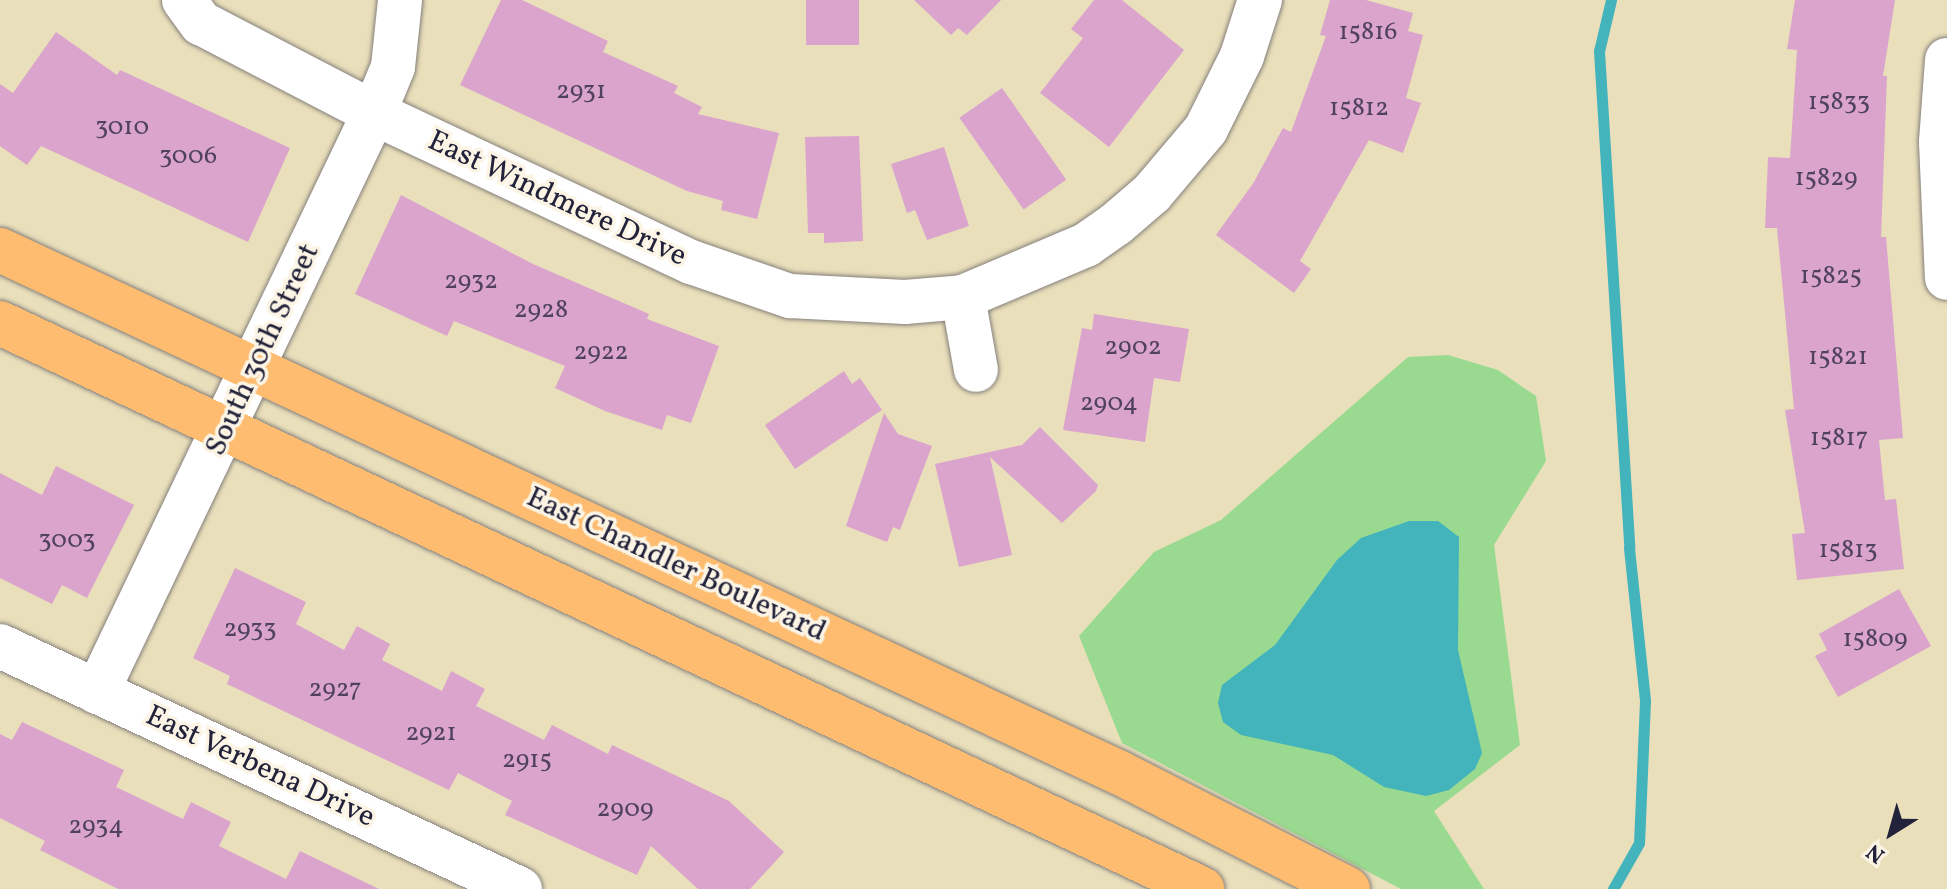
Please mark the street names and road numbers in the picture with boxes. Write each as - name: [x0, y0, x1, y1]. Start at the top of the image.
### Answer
- street label: East Windmere Drive: [422, 123, 692, 275]
- street label: South 30th Street: [198, 238, 328, 462]
- street label: East Chandler Boulevard: [521, 480, 831, 650]
- street label: East Verbena Drive: [139, 698, 381, 836]

